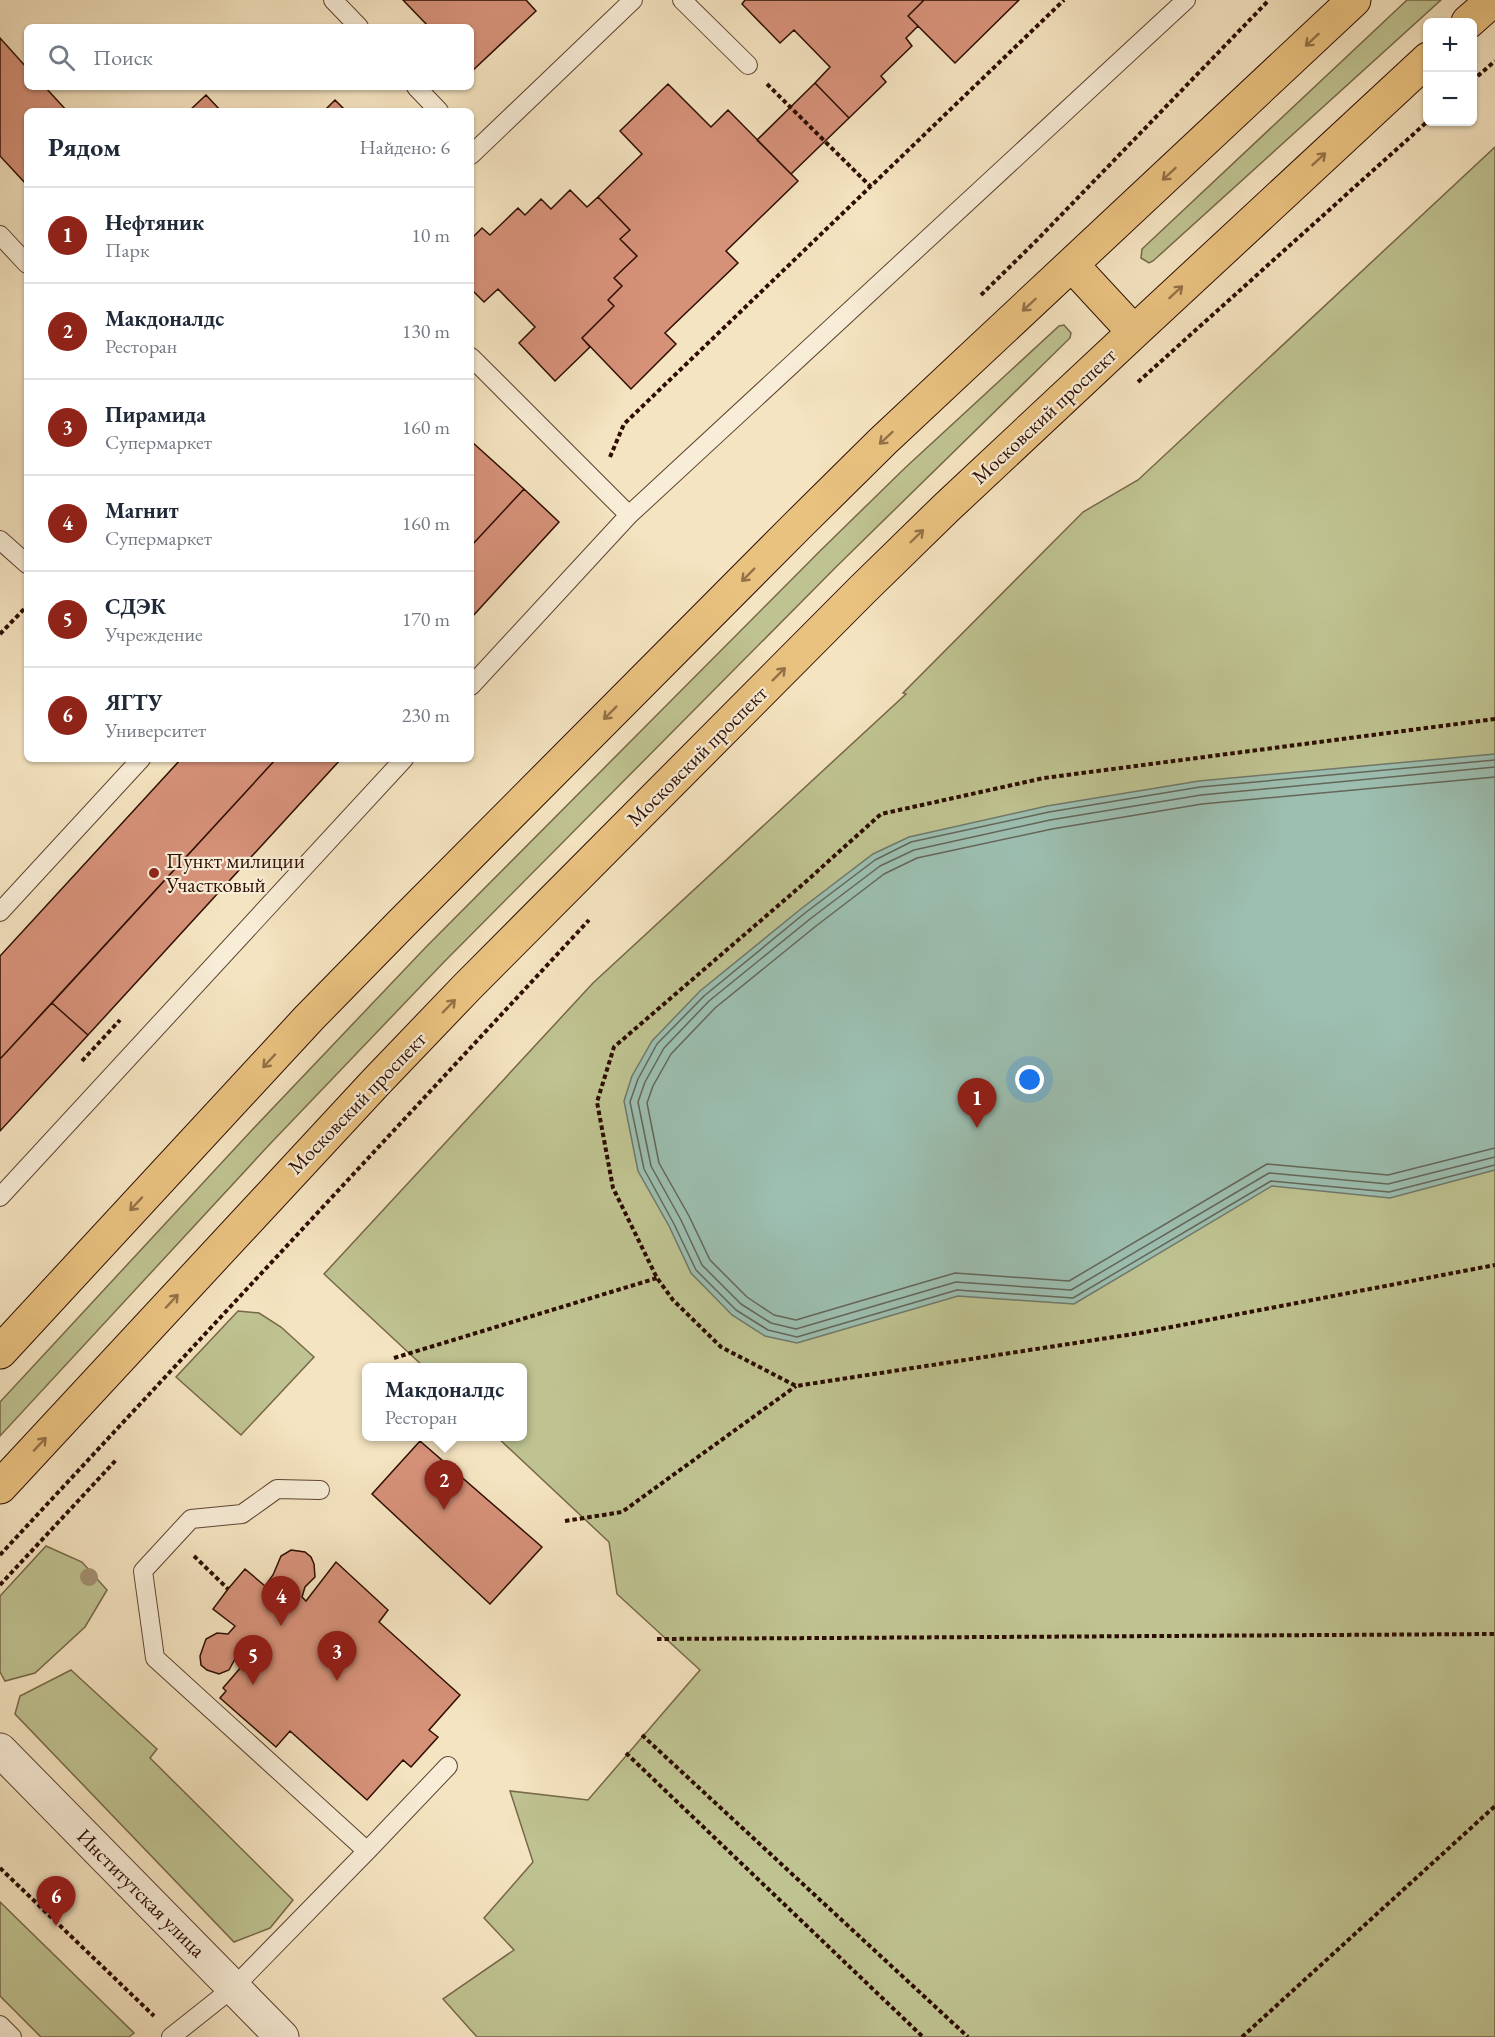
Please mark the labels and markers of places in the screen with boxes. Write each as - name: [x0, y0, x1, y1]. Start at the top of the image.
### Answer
- place label: Пункт милиции Участковый: [165, 847, 305, 898]
- marker: Пункт милиции Участковый: [147, 866, 161, 880]
- pin: 1: [958, 1078, 996, 1128]
- pin: 2: [424, 1460, 464, 1510]
- pin: 4: [262, 1576, 300, 1626]
- pin: 3: [318, 1632, 356, 1681]
- pin: 5: [234, 1636, 272, 1685]
- pin: 6: [36, 1876, 76, 1926]

